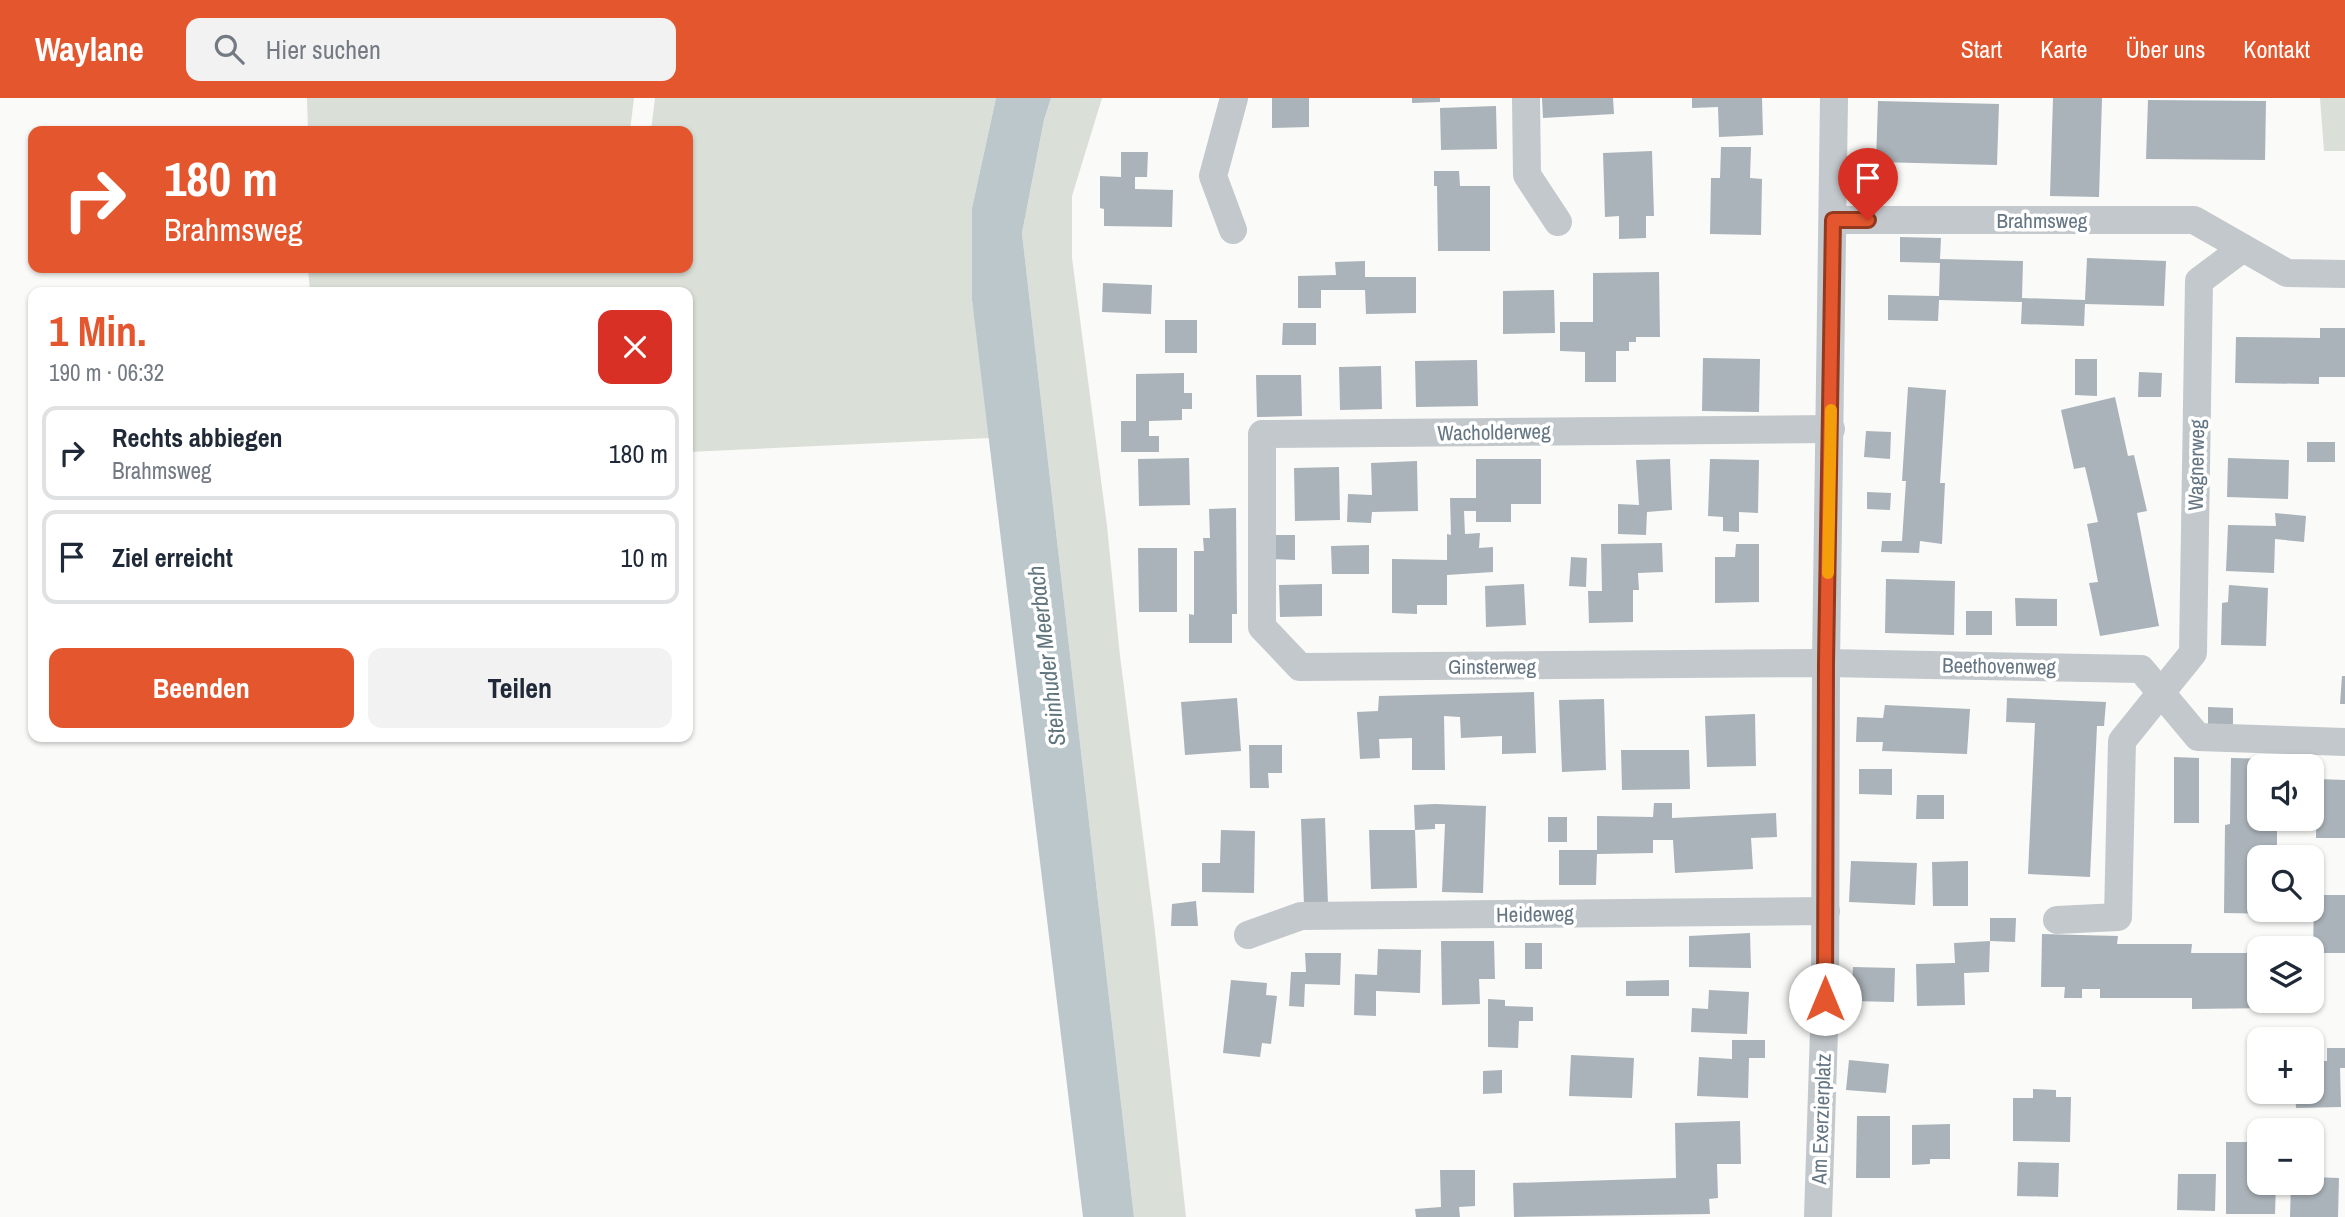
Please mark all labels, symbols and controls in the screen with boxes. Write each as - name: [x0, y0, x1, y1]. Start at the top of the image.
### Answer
- search box: [186, 18, 676, 81]
- text: Waylane: [35, 27, 144, 71]
- icon: search: [210, 30, 248, 68]
- text: Hier suchen: [266, 32, 381, 67]
- text: Start: [1961, 33, 2002, 65]
- text: Karte: [2040, 33, 2087, 65]
- text: Über uns: [2125, 33, 2205, 65]
- text: Kontakt: [2243, 33, 2310, 65]
- text: 180 m: [164, 145, 278, 211]
- pin: [1838, 148, 1898, 220]
- icon: right: [49, 154, 140, 245]
- icon: arrive: [1849, 159, 1887, 197]
- street label: Brahmsweg: [1997, 206, 2088, 235]
- text: Brahmsweg: [164, 208, 303, 251]
- text: 1 Min.: [49, 303, 147, 359]
- button: close: [598, 310, 672, 384]
- text: 190 m · 06:32: [49, 357, 164, 388]
- street label: Wacholderweg: [1437, 417, 1551, 447]
- street label: Wagnerweg: [2181, 419, 2211, 511]
- text: Rechts abbiegen: [112, 420, 283, 455]
- icon: right: [53, 434, 91, 472]
- text: 180 m: [609, 436, 668, 471]
- text: Brahmsweg: [112, 455, 212, 486]
- icon: arrive: [53, 538, 91, 576]
- text: Ziel erreicht: [112, 540, 233, 575]
- text: 10 m: [621, 540, 668, 575]
- water label: Steinhuder Meerbach: [1020, 564, 1072, 748]
- button: Beenden: [49, 648, 354, 728]
- button: Teilen: [368, 648, 672, 728]
- street label: Beethovenweg: [1942, 651, 2057, 681]
- street label: Ginsterweg: [1448, 652, 1536, 681]
- map controls: [2247, 754, 2324, 1195]
- button: sound: [2247, 754, 2324, 831]
- button: search: [2247, 845, 2324, 922]
- street label: Heideweg: [1496, 899, 1574, 929]
- button: layers: [2247, 936, 2324, 1013]
- position arrow: [1788, 962, 1862, 1036]
- button: +: [2247, 1027, 2324, 1104]
- street label: Am Exerzierplatz: [1804, 1053, 1838, 1186]
- button: −: [2247, 1118, 2324, 1195]

